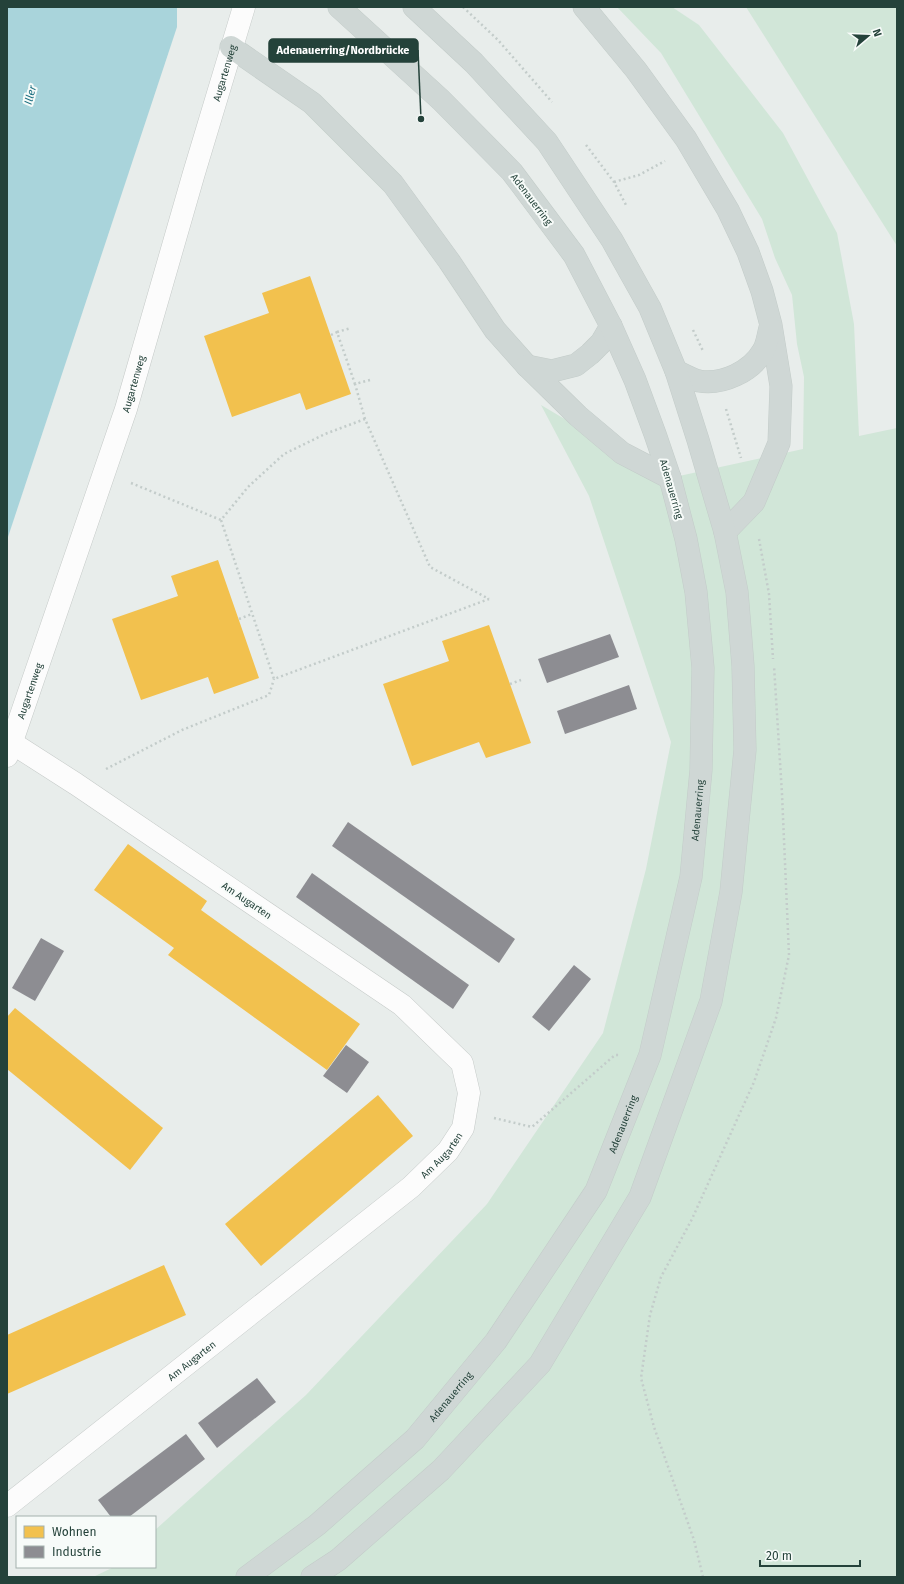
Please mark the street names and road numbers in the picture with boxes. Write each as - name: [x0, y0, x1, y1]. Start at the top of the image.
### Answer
- street label: Augartenweg: [211, 43, 240, 103]
- street label: Adenauerring: [508, 171, 555, 228]
- street label: Augartenweg: [120, 354, 148, 414]
- street label: Adenauerring: [657, 458, 685, 521]
- street label: Augartenweg: [15, 661, 46, 721]
- street label: Adenauerring: [689, 778, 707, 842]
- street label: Am Augarten: [219, 880, 274, 922]
- street label: Adenauerring: [607, 1093, 641, 1155]
- street label: Am Augarten: [419, 1130, 466, 1181]
- street label: Am Augarten: [166, 1339, 218, 1384]
- street label: Adenauerring: [427, 1369, 476, 1424]

